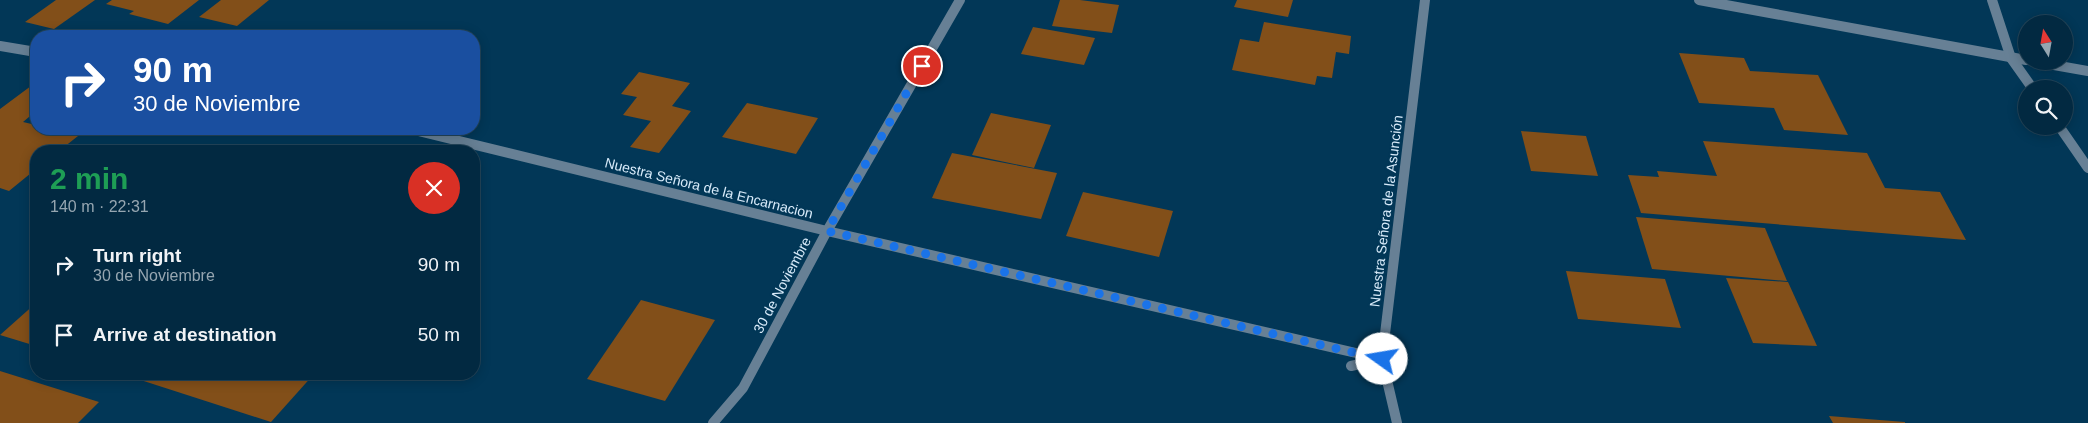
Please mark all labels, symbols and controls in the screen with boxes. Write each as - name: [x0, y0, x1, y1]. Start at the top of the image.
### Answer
- north arrow: [2018, 15, 2072, 70]
- map controls: [2018, 15, 2073, 135]
- pin: [901, 45, 943, 87]
- icon: right: [50, 50, 115, 115]
- text: 90 m: [133, 50, 213, 89]
- icon: arrive: [908, 52, 936, 80]
- button: search: [2018, 80, 2073, 135]
- text: 30 de Noviembre: [133, 91, 301, 116]
- street label: Nuestra Señora de la Asunción: [1366, 114, 1406, 308]
- street label: Nuestra Señora de la Encarnacion: [603, 154, 815, 222]
- text: 2 min: [50, 162, 128, 195]
- button: close: [408, 162, 460, 214]
- text: 140 m · 22:31: [50, 198, 149, 215]
- street label: 30 de Noviembre: [750, 234, 814, 336]
- text: Turn right: [93, 245, 181, 266]
- icon: right: [50, 251, 78, 279]
- text: 90 m: [418, 254, 460, 275]
- text: 30 de Noviembre: [93, 267, 215, 284]
- icon: arrive: [50, 321, 78, 349]
- text: Arrive at destination: [93, 324, 277, 345]
- text: 50 m: [418, 324, 460, 345]
- position arrow: [1355, 332, 1407, 384]

